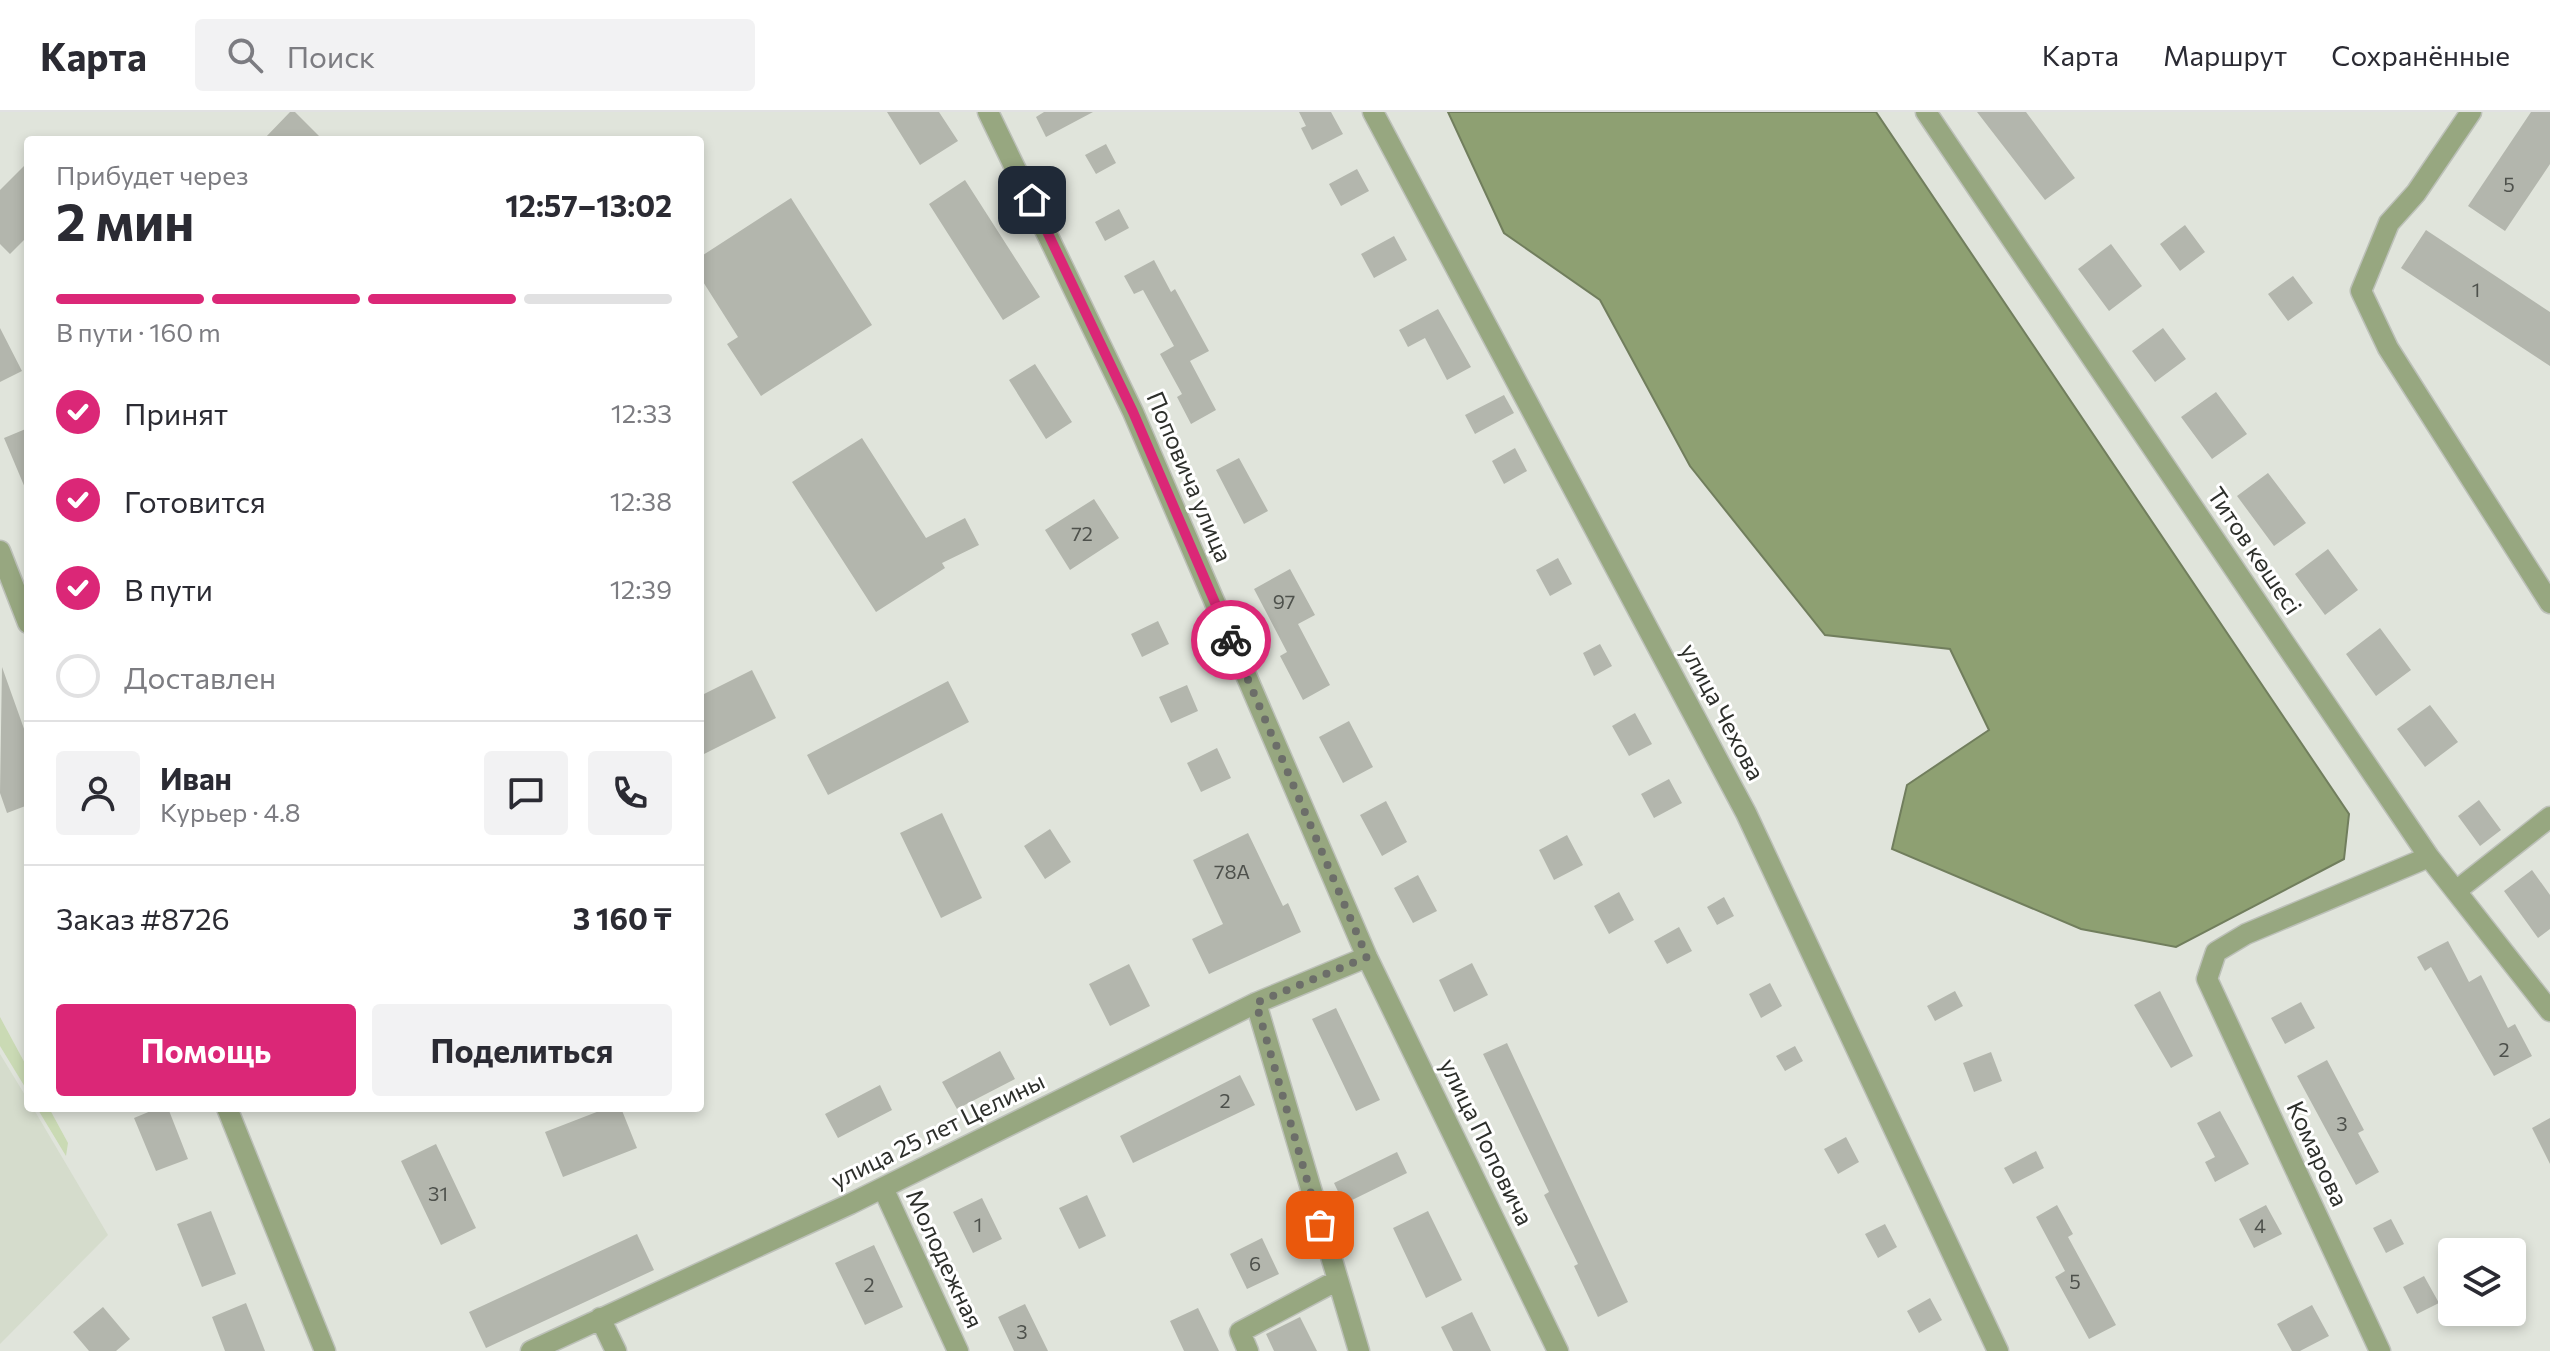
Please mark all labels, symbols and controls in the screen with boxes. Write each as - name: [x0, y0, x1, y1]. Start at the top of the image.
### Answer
- search box: [195, 19, 755, 91]
- text: Карта: [40, 32, 147, 79]
- icon: search: [223, 33, 267, 77]
- text: Поиск: [287, 37, 375, 74]
- text: Карта: [2042, 38, 2119, 72]
- text: Маршрут: [2163, 38, 2287, 72]
- text: Сохранённые: [2331, 38, 2510, 72]
- text: Прибудет через: [56, 159, 249, 190]
- pin: [998, 166, 1066, 234]
- house number: 5: [2503, 172, 2515, 196]
- icon: home: [1010, 178, 1054, 222]
- text: 12:57–13:02: [505, 186, 672, 223]
- text: 2 мин: [56, 188, 194, 252]
- house number: 1: [2472, 277, 2480, 301]
- text: В пути · 160 m: [56, 316, 221, 347]
- street label: Поповича улица: [1141, 387, 1239, 566]
- icon: check: [56, 390, 100, 434]
- text: Принят: [124, 394, 228, 431]
- text: 12:33: [611, 397, 672, 428]
- icon: check: [56, 478, 100, 522]
- street label: Титов көшесі: [2202, 481, 2308, 619]
- text: Готовится: [124, 482, 266, 519]
- text: 12:38: [610, 485, 672, 516]
- house number: 72: [1071, 521, 1093, 545]
- icon: check: [56, 566, 100, 610]
- text: В пути: [124, 570, 213, 607]
- text: 12:39: [610, 573, 672, 604]
- house number: 97: [1273, 589, 1295, 613]
- courier: [1191, 600, 1271, 680]
- icon: bike: [1209, 618, 1253, 662]
- street label: улица Чехова: [1675, 638, 1772, 785]
- text: Доставлен: [124, 658, 276, 695]
- button: person: [56, 751, 140, 835]
- button: chat: [484, 751, 568, 835]
- button: phone: [588, 751, 672, 835]
- text: Иван: [160, 759, 232, 796]
- text: Курьер · 4.8: [160, 796, 300, 827]
- house number: 78А: [1214, 859, 1250, 883]
- text: Заказ #8726: [56, 899, 230, 936]
- text: 3 160 ₸: [573, 899, 672, 936]
- button: Помощь: [56, 1004, 356, 1096]
- button: Поделиться: [372, 1004, 672, 1096]
- house number: 2: [2498, 1037, 2510, 1061]
- street label: улица Поповича: [1434, 1053, 1540, 1230]
- street label: улица 25 лет Целины: [826, 1065, 1049, 1194]
- house number: 2: [1219, 1088, 1231, 1112]
- street label: Комарова: [2281, 1096, 2355, 1211]
- house number: 3: [2336, 1111, 2348, 1135]
- house number: 31: [428, 1181, 448, 1205]
- street label: Молодежная: [901, 1184, 990, 1332]
- pin: [1286, 1191, 1354, 1259]
- icon: bag: [1298, 1203, 1342, 1247]
- house number: 1: [974, 1212, 982, 1236]
- house number: 4: [2254, 1213, 2266, 1237]
- map controls: [2438, 1238, 2526, 1326]
- button: layers: [2438, 1238, 2526, 1326]
- house number: 6: [1249, 1251, 1261, 1275]
- house number: 5: [2069, 1269, 2081, 1293]
- house number: 2: [863, 1272, 875, 1296]
- house number: 3: [1016, 1319, 1028, 1343]

